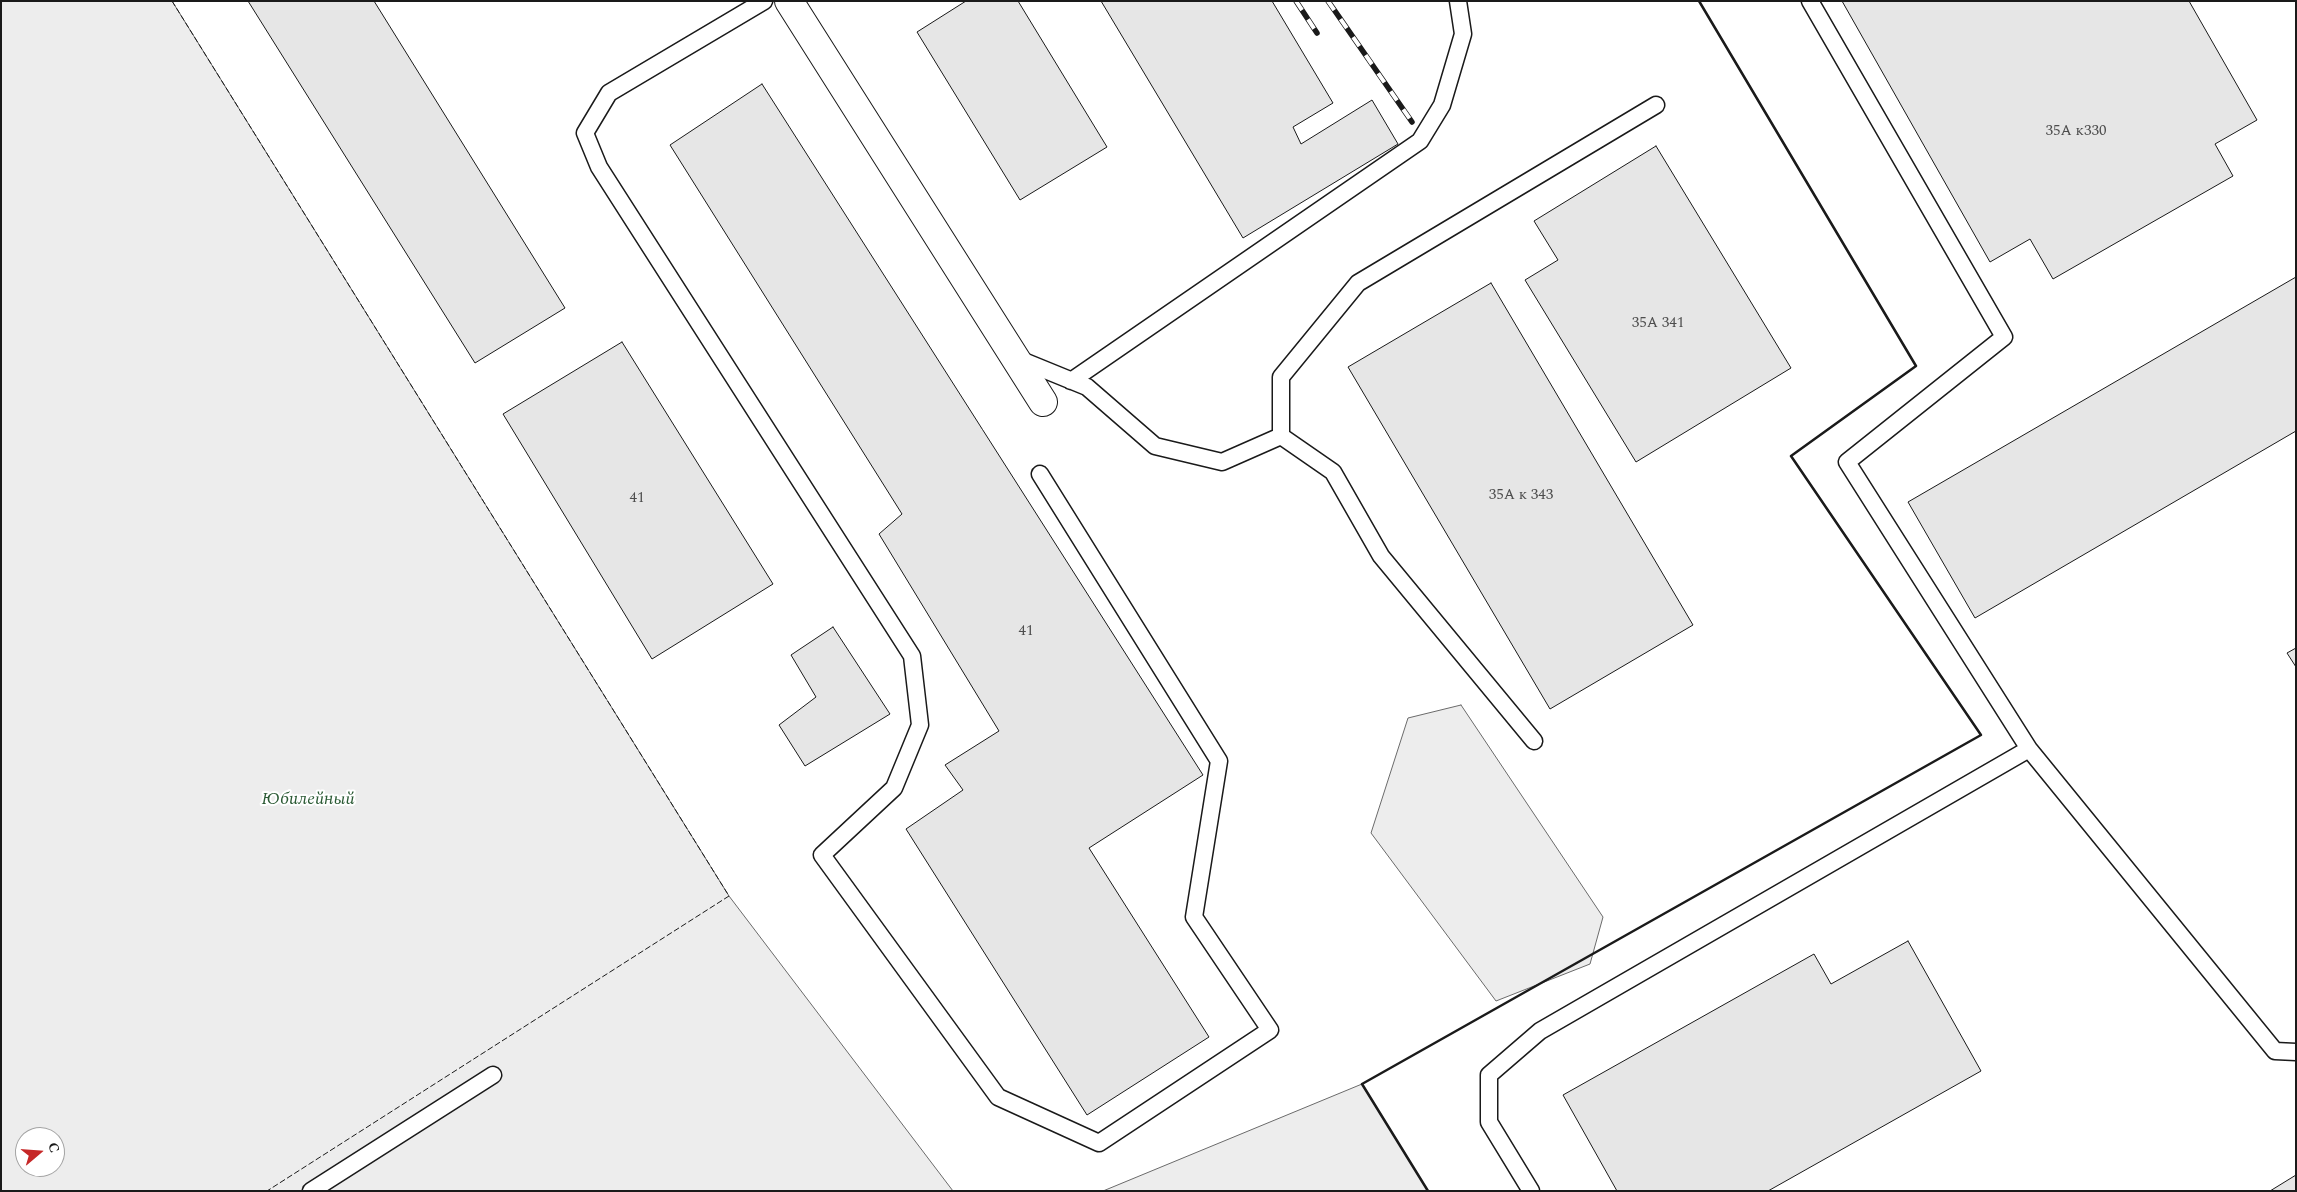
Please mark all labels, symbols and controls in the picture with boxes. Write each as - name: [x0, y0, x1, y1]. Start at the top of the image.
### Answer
- house number: 35А к330: [2046, 123, 2106, 141]
- house number: 35А 341: [1632, 315, 1684, 333]
- house number: 35А к 343: [1489, 487, 1553, 505]
- house number: 41: [630, 490, 644, 508]
- house number: 41: [1019, 623, 1033, 641]
- park label: Юбилейный: [261, 789, 355, 811]
- north arrow: [15, 1127, 65, 1177]
- text: С: [42, 1140, 65, 1156]

